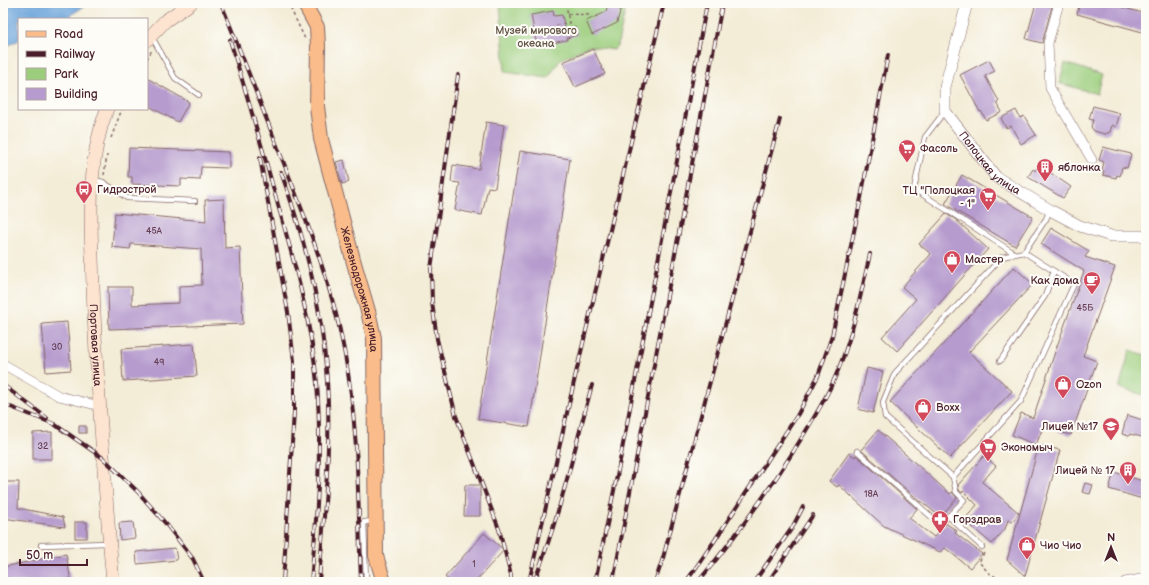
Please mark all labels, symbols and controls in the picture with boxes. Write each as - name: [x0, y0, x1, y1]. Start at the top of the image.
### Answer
- legend: [18, 18, 148, 110]
- park label: Музей мирового океана: [495, 24, 577, 50]
- text: Road: [54, 27, 83, 42]
- text: Railway: [54, 47, 96, 62]
- text: Park: [54, 67, 78, 82]
- text: Building: [54, 87, 98, 102]
- street label: Полоцкая улица: [956, 128, 1024, 197]
- supermarket icon: Фасоль: [897, 138, 917, 163]
- place label: Фасоль: [920, 142, 958, 155]
- building icon: яблонка: [1035, 157, 1055, 182]
- place label: яблонка: [1058, 161, 1101, 174]
- bus stop icon: Гидрострой: [74, 179, 94, 204]
- place label: Гидрострой: [97, 183, 157, 196]
- place label: ТЦ "Полоцкая - 1": [902, 184, 975, 210]
- supermarket icon: ТЦ "Полоцкая - 1": [978, 186, 998, 211]
- street label: Железнодорожная улица: [338, 225, 381, 353]
- house number: 45А: [146, 226, 163, 237]
- shop icon: Мастер: [942, 249, 962, 274]
- place label: Мастер: [965, 253, 1004, 266]
- cafe icon: Как дома: [1082, 270, 1102, 295]
- place label: Как дома: [1030, 274, 1079, 287]
- house number: 45Б: [1077, 303, 1094, 314]
- street label: Портовая улица: [87, 304, 105, 387]
- house number: 30: [52, 342, 62, 353]
- house number: 49: [154, 357, 164, 368]
- shop icon: Ozon: [1053, 374, 1073, 399]
- place label: Ozon: [1076, 378, 1102, 391]
- shop icon: Boxx: [913, 397, 933, 422]
- place label: Boxx: [936, 401, 960, 414]
- school or university icon: Лицей №17: [1101, 416, 1121, 441]
- place label: Лицей №17: [1041, 420, 1099, 433]
- supermarket icon: Экономыч: [978, 437, 998, 462]
- house number: 32: [38, 441, 49, 452]
- place label: Экономыч: [1001, 441, 1053, 454]
- building icon: Лицей № 17: [1118, 460, 1138, 485]
- place label: Лицей № 17: [1055, 464, 1116, 477]
- house number: 18А: [864, 489, 879, 500]
- pharmacy icon: Горздрав: [930, 509, 950, 534]
- place label: Горздрав: [953, 513, 1002, 526]
- north arrow: [1091, 527, 1131, 567]
- text: N: [1107, 531, 1115, 544]
- shop icon: Чио Чио: [1017, 535, 1037, 560]
- place label: Чио Чио: [1040, 539, 1082, 552]
- scale bar: [20, 541, 87, 567]
- text: 50 m: [26, 548, 53, 563]
- house number: 1: [472, 559, 476, 570]

